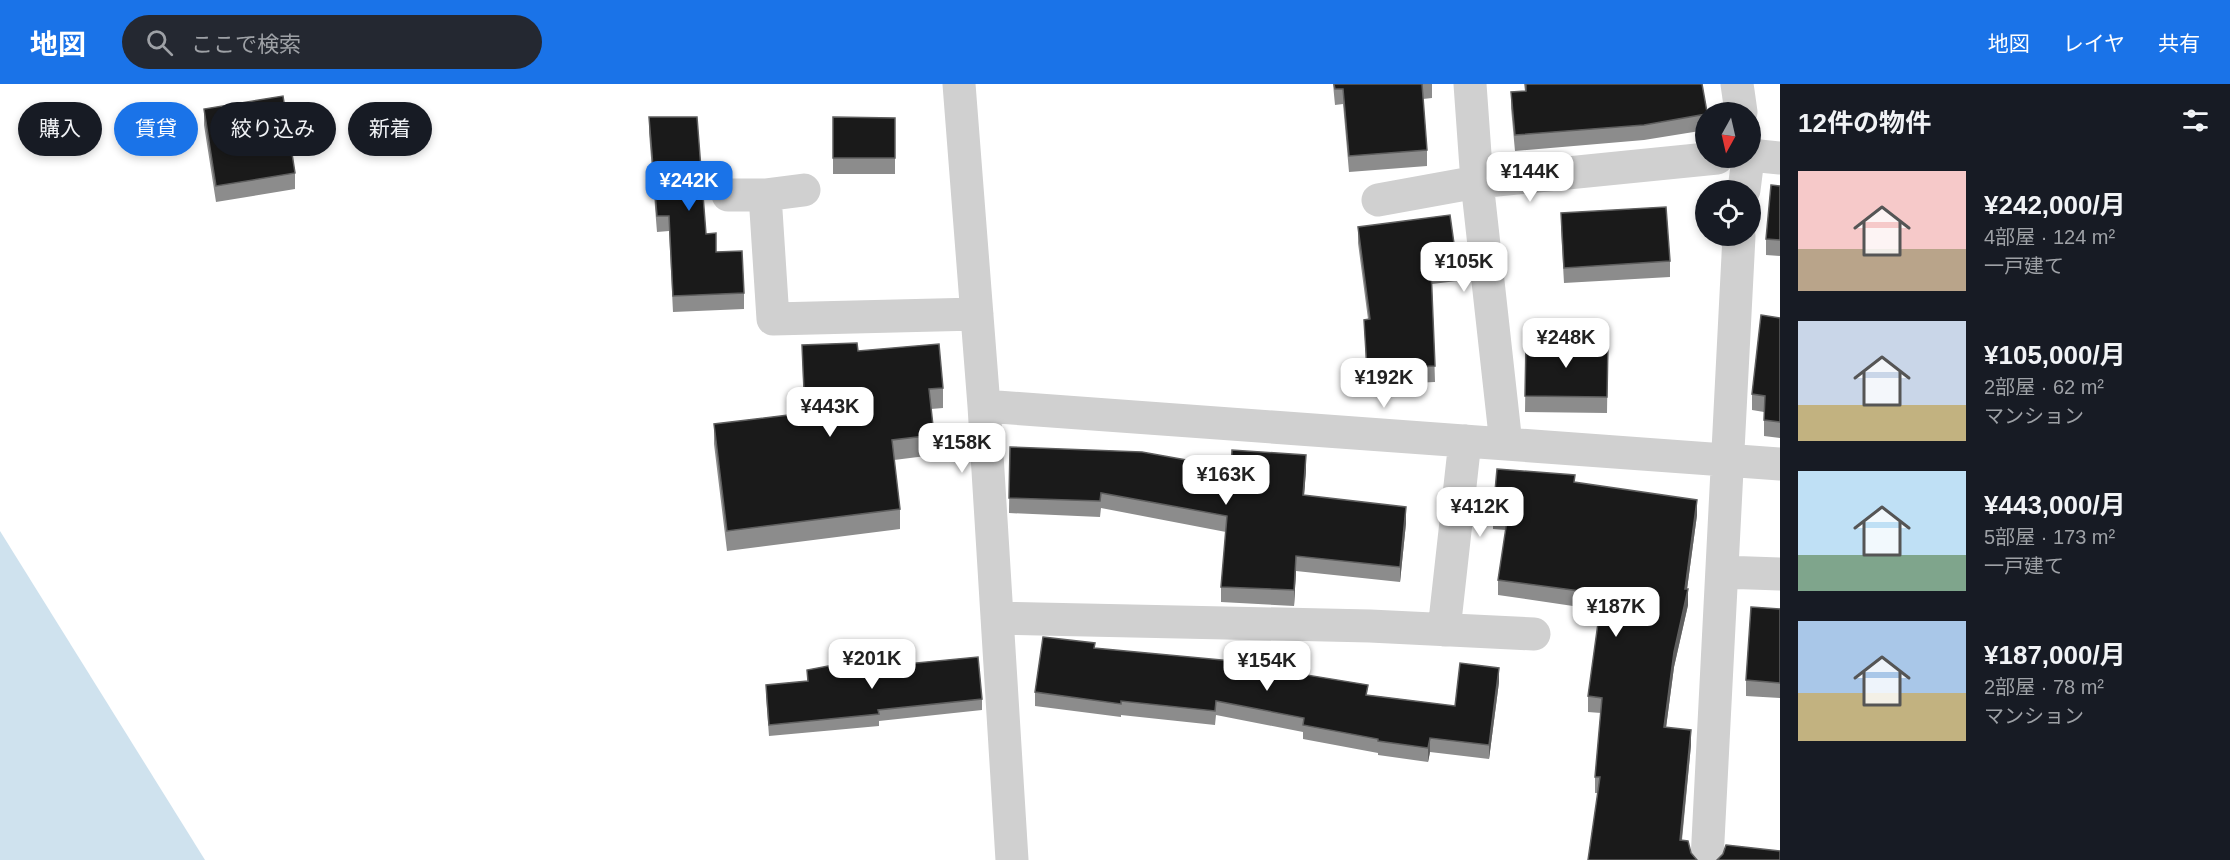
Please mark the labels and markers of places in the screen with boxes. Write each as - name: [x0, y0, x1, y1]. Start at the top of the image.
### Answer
- pin: ¥144K: [1488, 152, 1572, 203]
- pin: ¥242K: [647, 161, 731, 212]
- pin: ¥105K: [1422, 242, 1506, 293]
- pin: ¥248K: [1524, 318, 1608, 369]
- pin: ¥192K: [1342, 358, 1426, 409]
- pin: ¥443K: [788, 387, 872, 438]
- pin: ¥158K: [920, 423, 1004, 474]
- pin: ¥163K: [1184, 455, 1268, 506]
- pin: ¥412K: [1438, 487, 1522, 538]
- pin: ¥187K: [1574, 587, 1658, 638]
- pin: ¥201K: [830, 639, 914, 690]
- pin: ¥154K: [1225, 641, 1309, 692]

